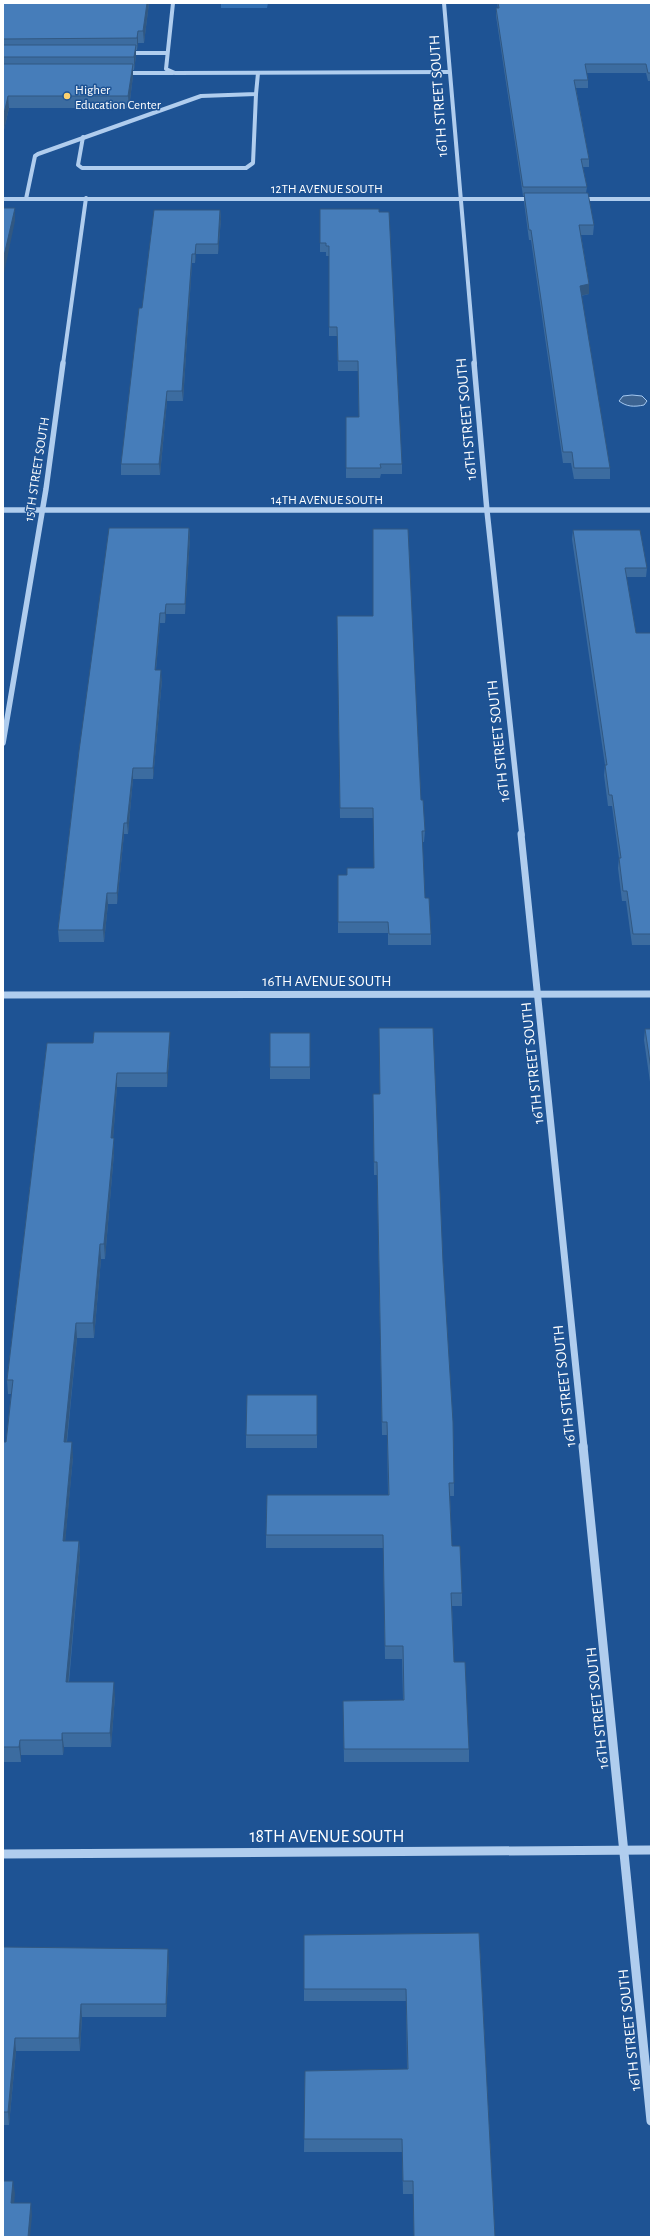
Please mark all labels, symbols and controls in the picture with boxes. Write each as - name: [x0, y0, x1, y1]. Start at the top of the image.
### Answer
- street label: 16TH STREET SOUTH: [427, 34, 450, 158]
- place label: Higher Education Center: [75, 84, 162, 112]
- marker: Higher Education Center: [62, 91, 72, 101]
- street label: 12TH AVENUE SOUTH: [271, 183, 383, 196]
- street label: 16TH STREET SOUTH: [454, 357, 479, 481]
- street label: 15TH STREET SOUTH: [23, 416, 52, 522]
- street label: 14TH AVENUE SOUTH: [271, 494, 383, 507]
- street label: 16TH STREET SOUTH: [485, 679, 512, 803]
- street label: 16TH AVENUE SOUTH: [262, 974, 392, 989]
- street label: 16TH STREET SOUTH: [519, 1001, 546, 1125]
- street label: 16TH STREET SOUTH: [551, 1324, 578, 1448]
- street label: 16TH STREET SOUTH: [584, 1646, 611, 1770]
- street label: 18TH AVENUE SOUTH: [249, 1828, 405, 1846]
- street label: 16TH STREET SOUTH: [616, 1968, 643, 2092]

